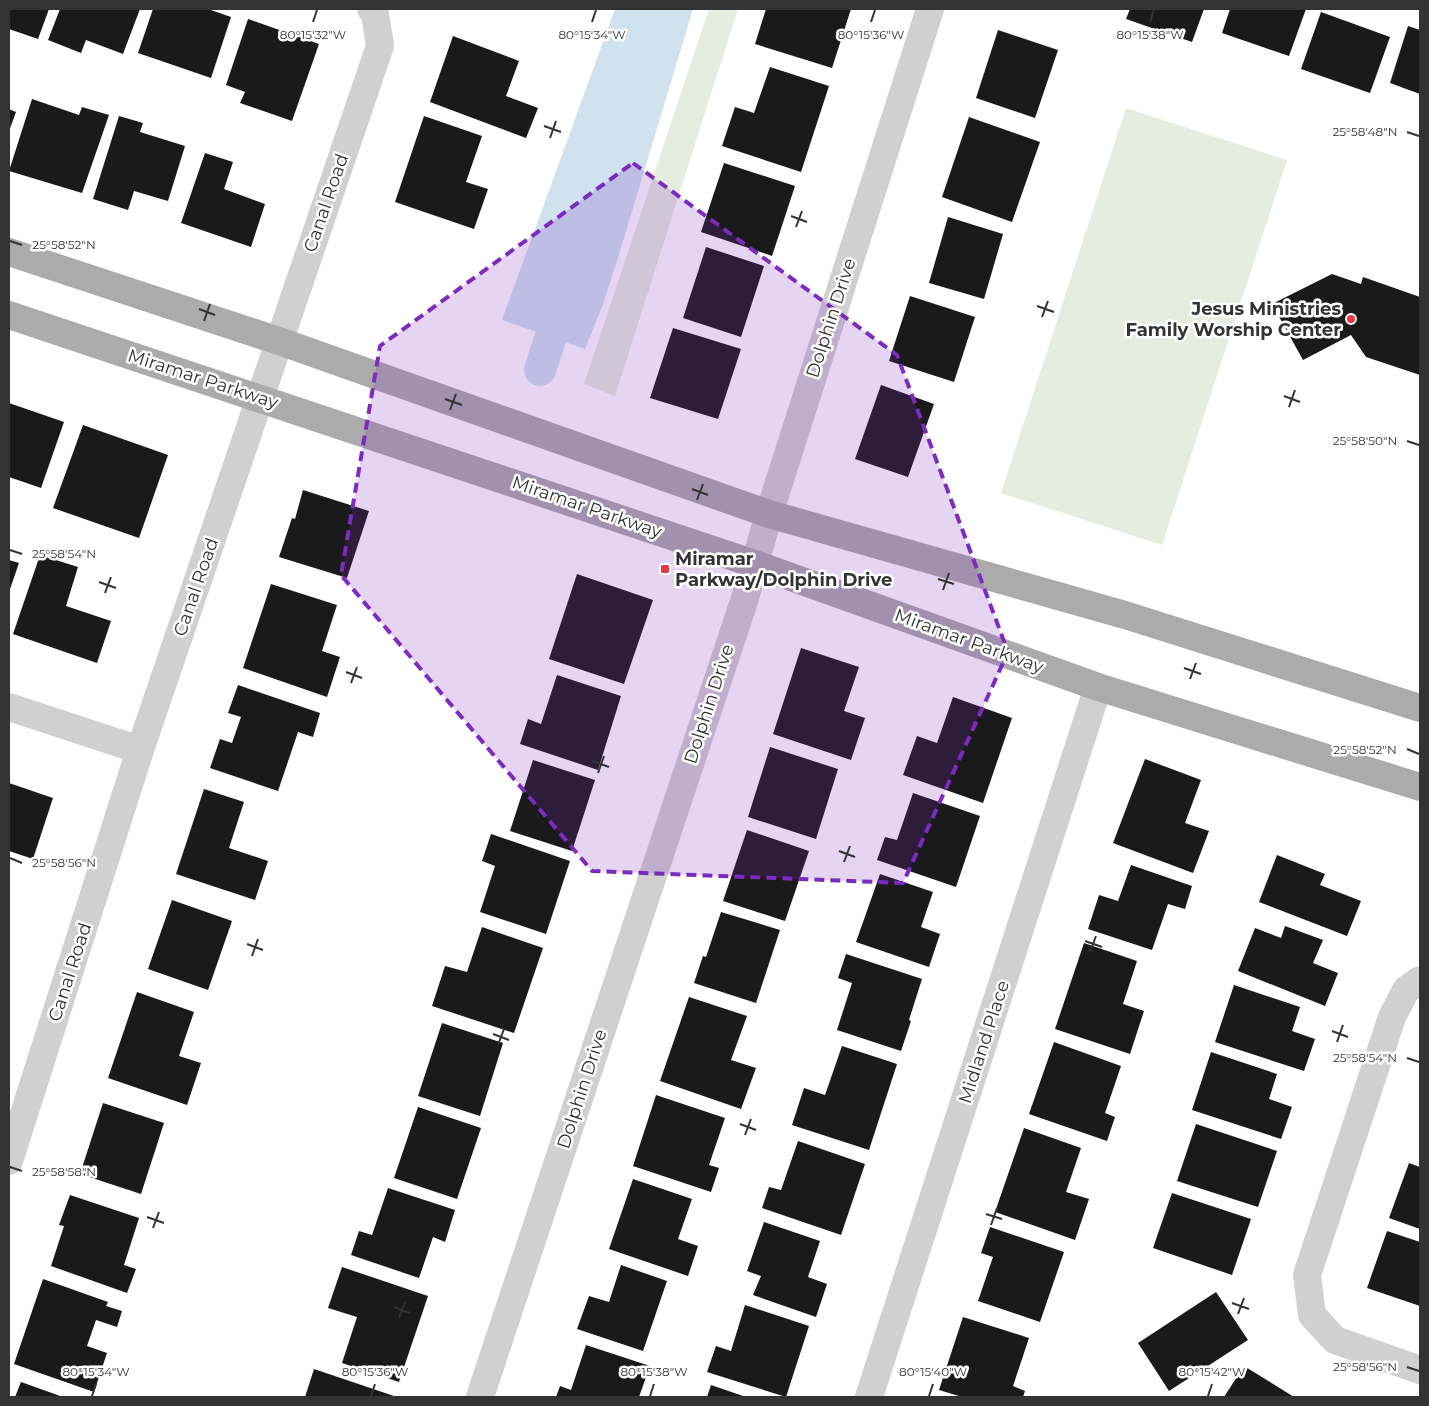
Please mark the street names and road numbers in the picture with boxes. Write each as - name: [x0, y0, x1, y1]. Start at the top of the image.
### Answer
- street label: Canal Road: [299, 151, 353, 255]
- street label: Dolphin Drive: [801, 255, 861, 380]
- street label: Miramar Parkway: [125, 344, 281, 414]
- street label: Miramar Parkway: [509, 471, 665, 543]
- street label: Canal Road: [169, 535, 223, 639]
- street label: Miramar Parkway: [892, 604, 1047, 678]
- street label: Dolphin Drive: [679, 641, 739, 766]
- street label: Canal Road: [44, 920, 96, 1024]
- street label: Midland Place: [954, 978, 1014, 1106]
- street label: Dolphin Drive: [552, 1026, 612, 1151]

